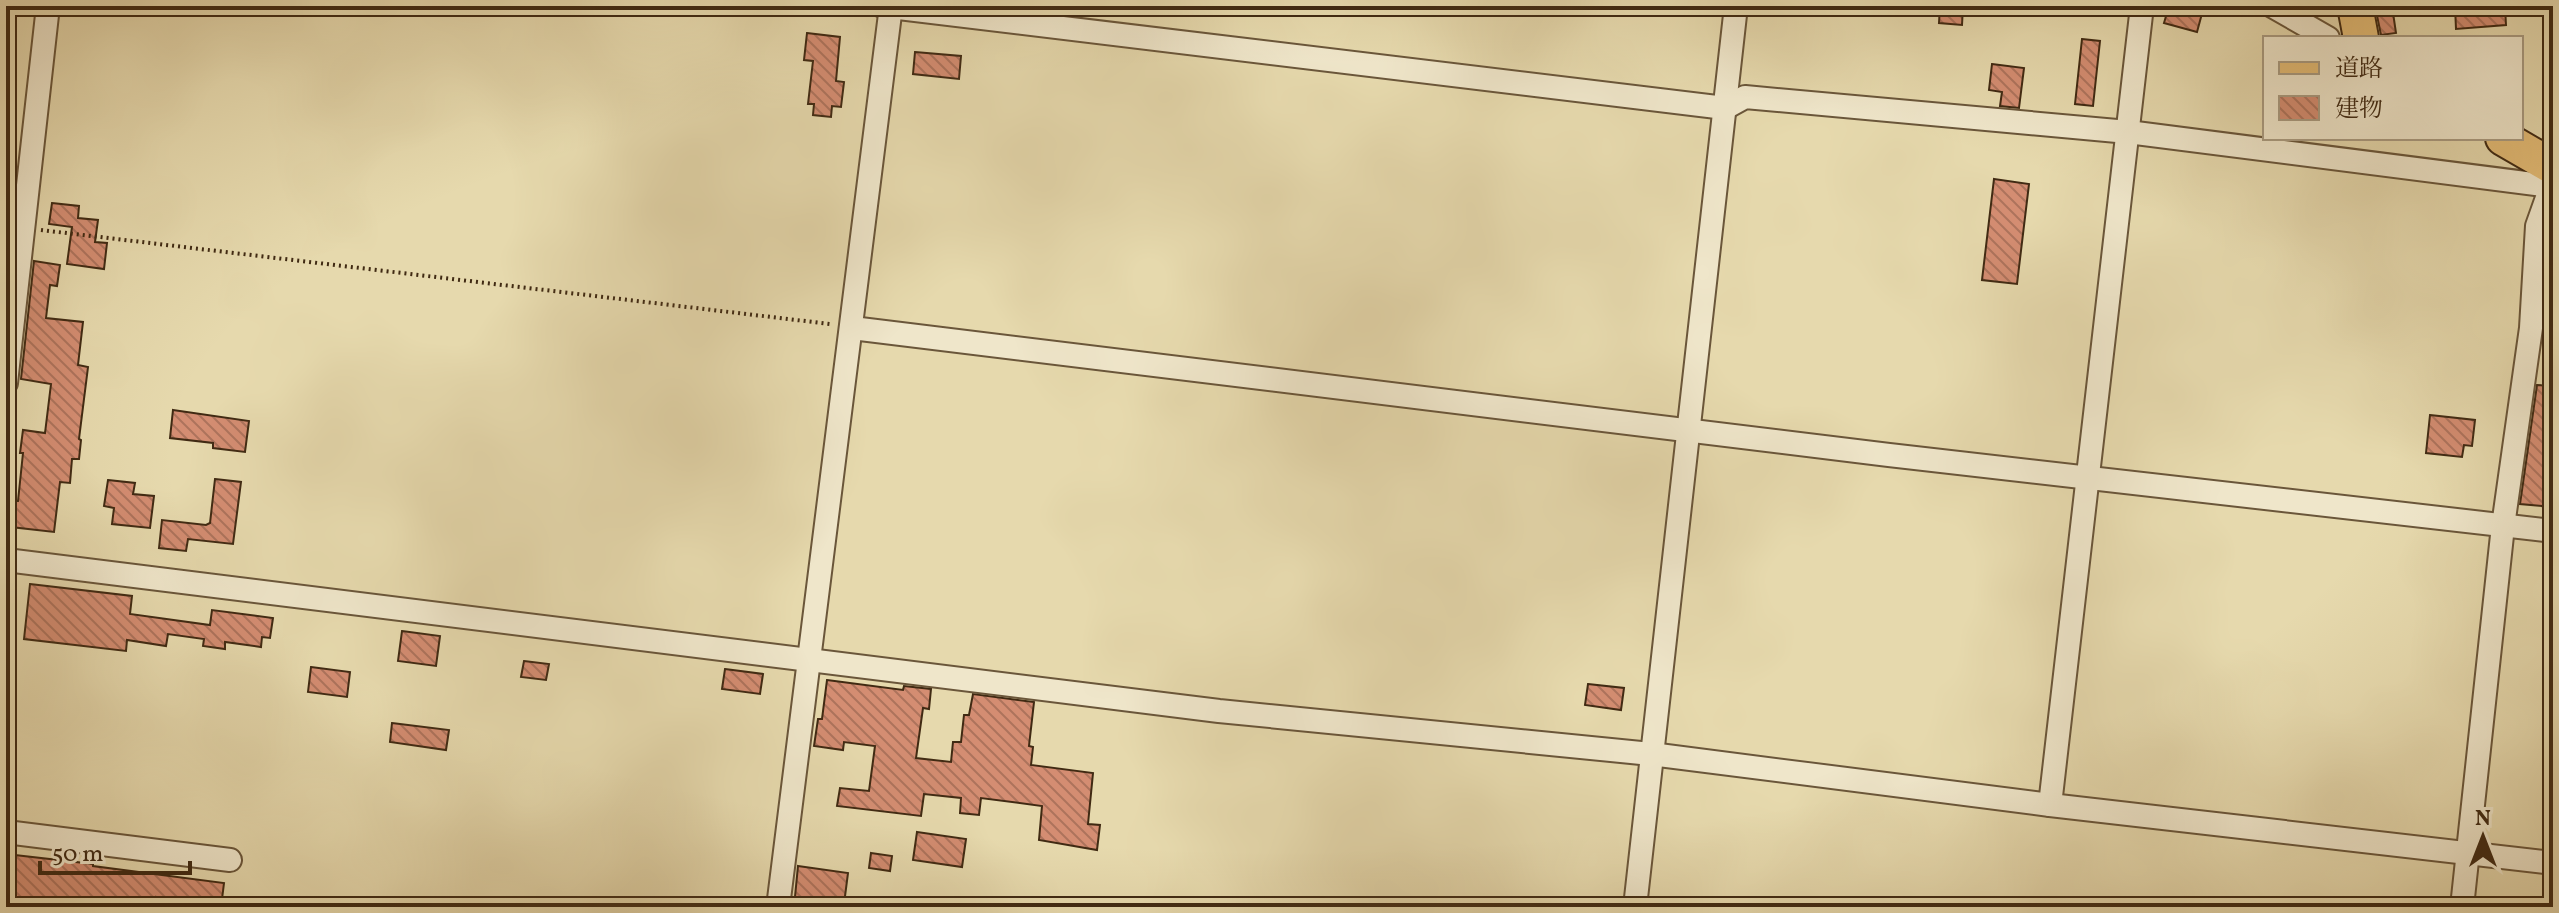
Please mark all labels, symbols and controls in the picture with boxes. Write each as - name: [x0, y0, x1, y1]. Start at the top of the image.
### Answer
- legend: [2263, 36, 2523, 140]
- text: 道路: [2335, 53, 2383, 87]
- text: 建物: [2335, 93, 2383, 127]
- north arrow: [2443, 797, 2523, 877]
- text: N: [2475, 804, 2491, 835]
- scale bar: [40, 825, 190, 875]
- text: 50 m: [52, 838, 104, 872]

